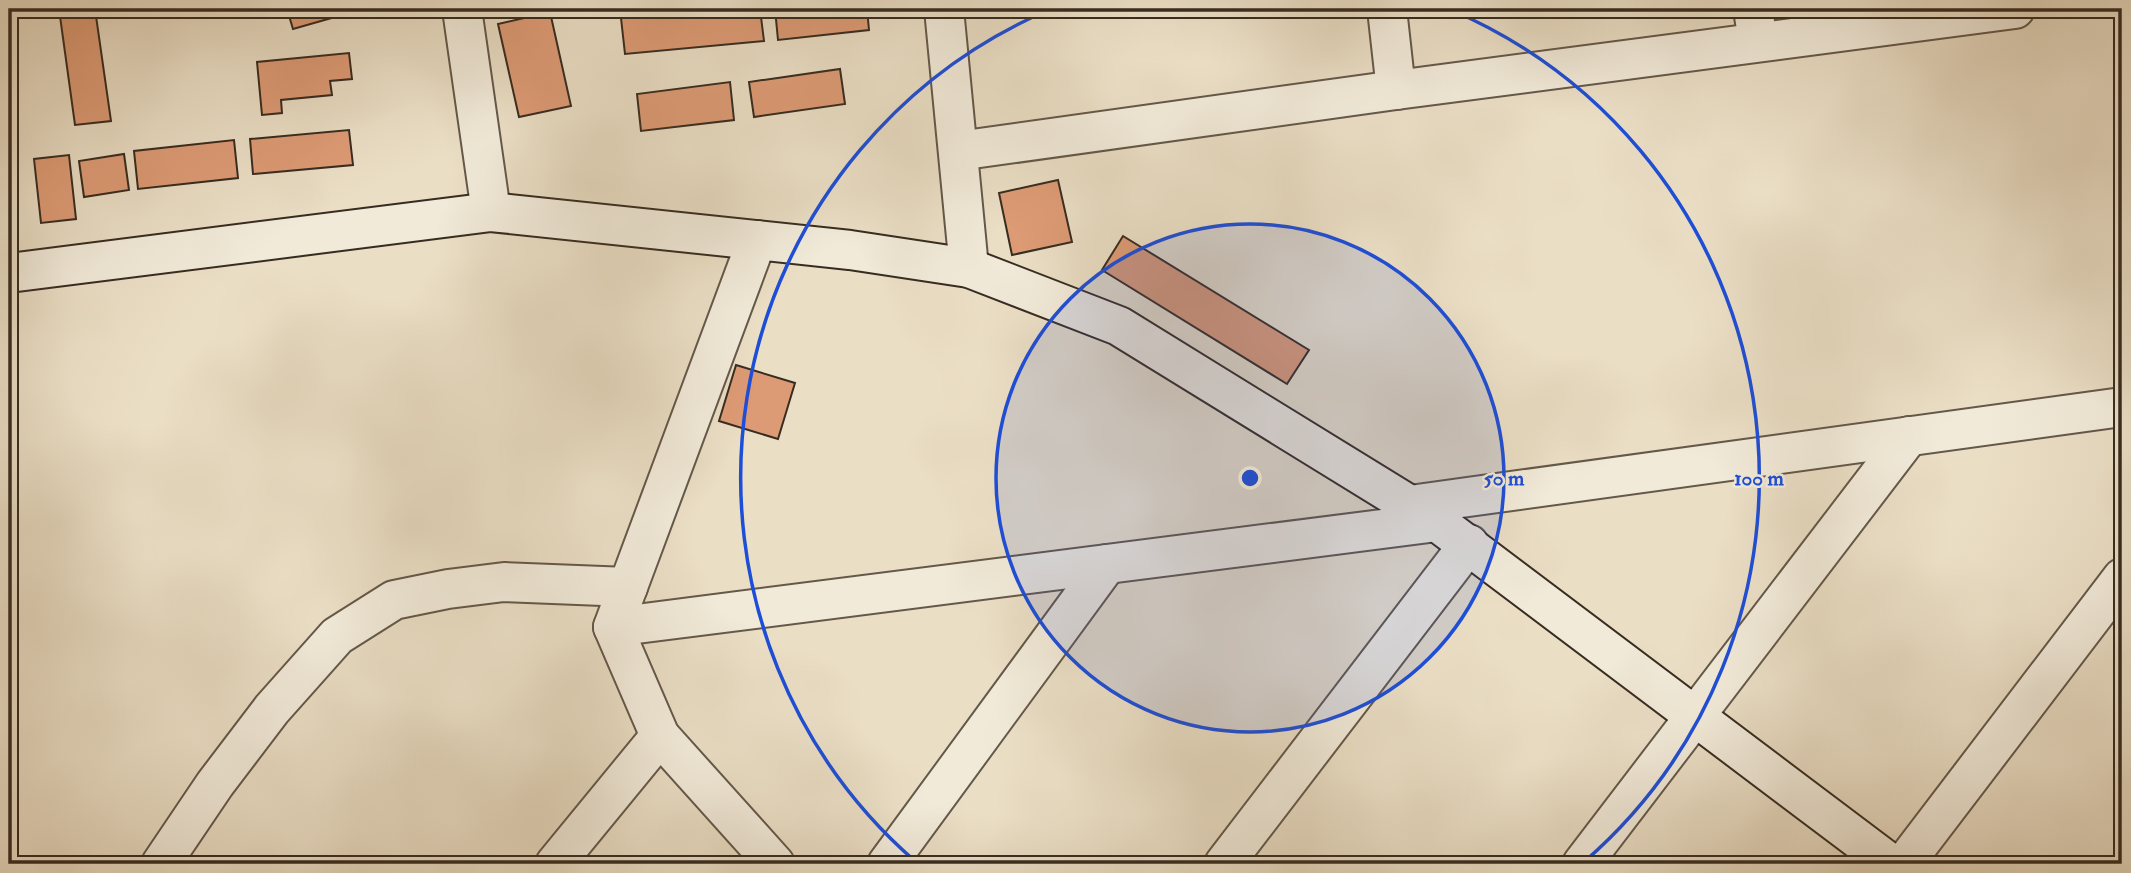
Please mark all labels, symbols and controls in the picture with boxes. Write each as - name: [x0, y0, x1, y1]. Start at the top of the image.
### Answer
- text: 50 m: [1484, 465, 1525, 492]
- text: 100 m: [1734, 465, 1785, 492]
- centre of rings: [1238, 466, 1262, 490]

